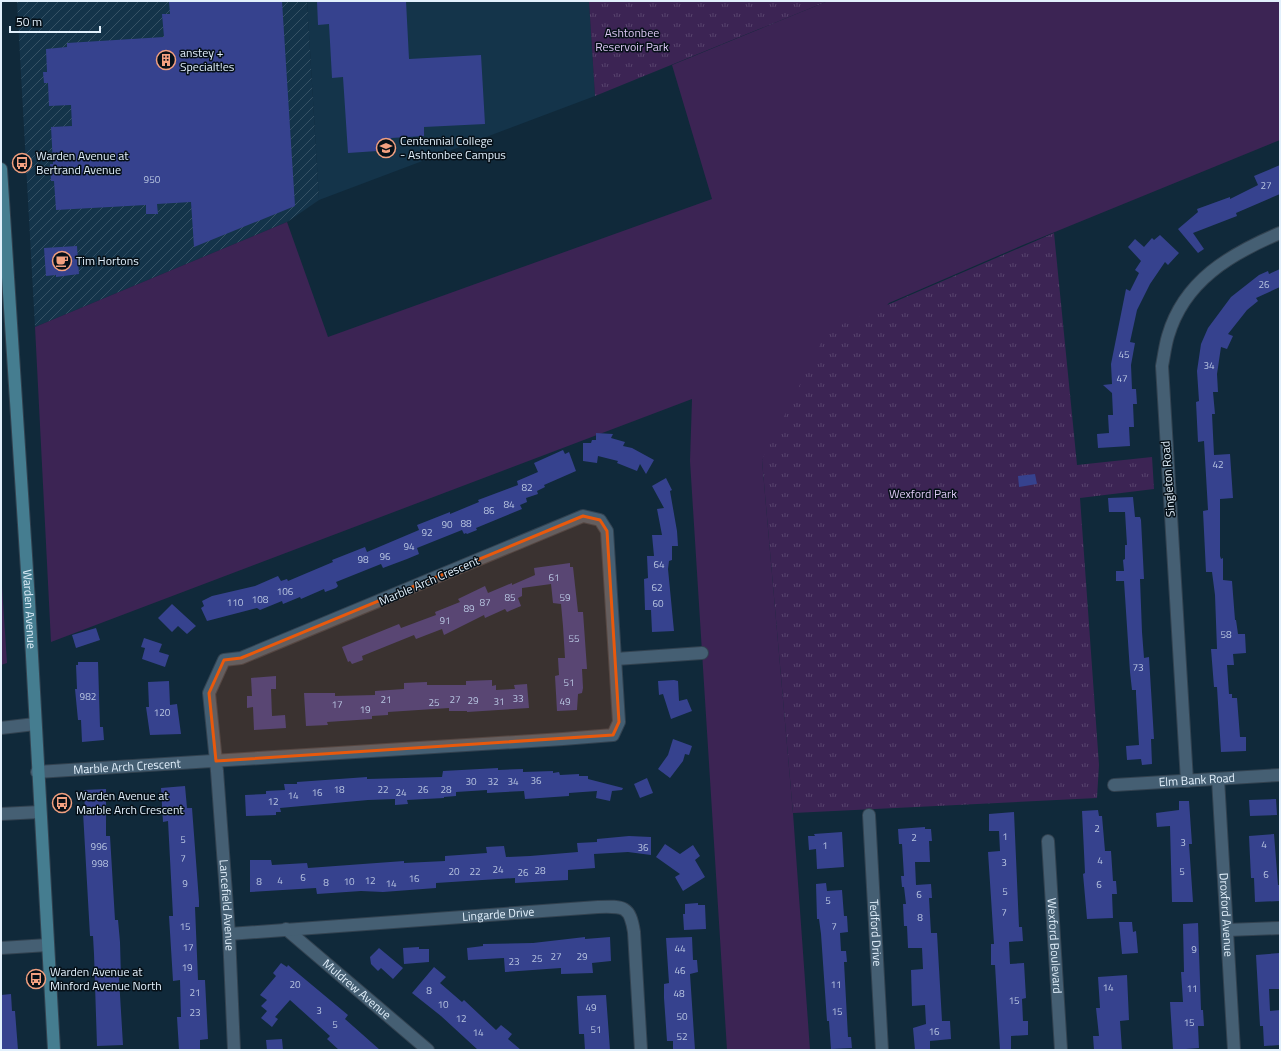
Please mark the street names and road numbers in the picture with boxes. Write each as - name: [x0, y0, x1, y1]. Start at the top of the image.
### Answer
- street label: Singleton Road: [1155, 440, 1180, 518]
- street label: Marble Arch Crescent: [376, 550, 483, 610]
- street label: Warden Avenue: [18, 569, 42, 649]
- street label: Marble Arch Crescent: [73, 753, 182, 779]
- street label: Elm Bank Road: [1158, 768, 1236, 791]
- street label: Lancefield Avenue: [215, 859, 240, 951]
- street label: Droxford Avenue: [1215, 872, 1238, 957]
- street label: Wexford Boulevard: [1043, 897, 1067, 994]
- street label: Tedford Drive: [865, 899, 887, 967]
- street label: Lingarde Drive: [461, 902, 535, 926]
- street label: Muldrew Avenue: [319, 954, 396, 1024]

